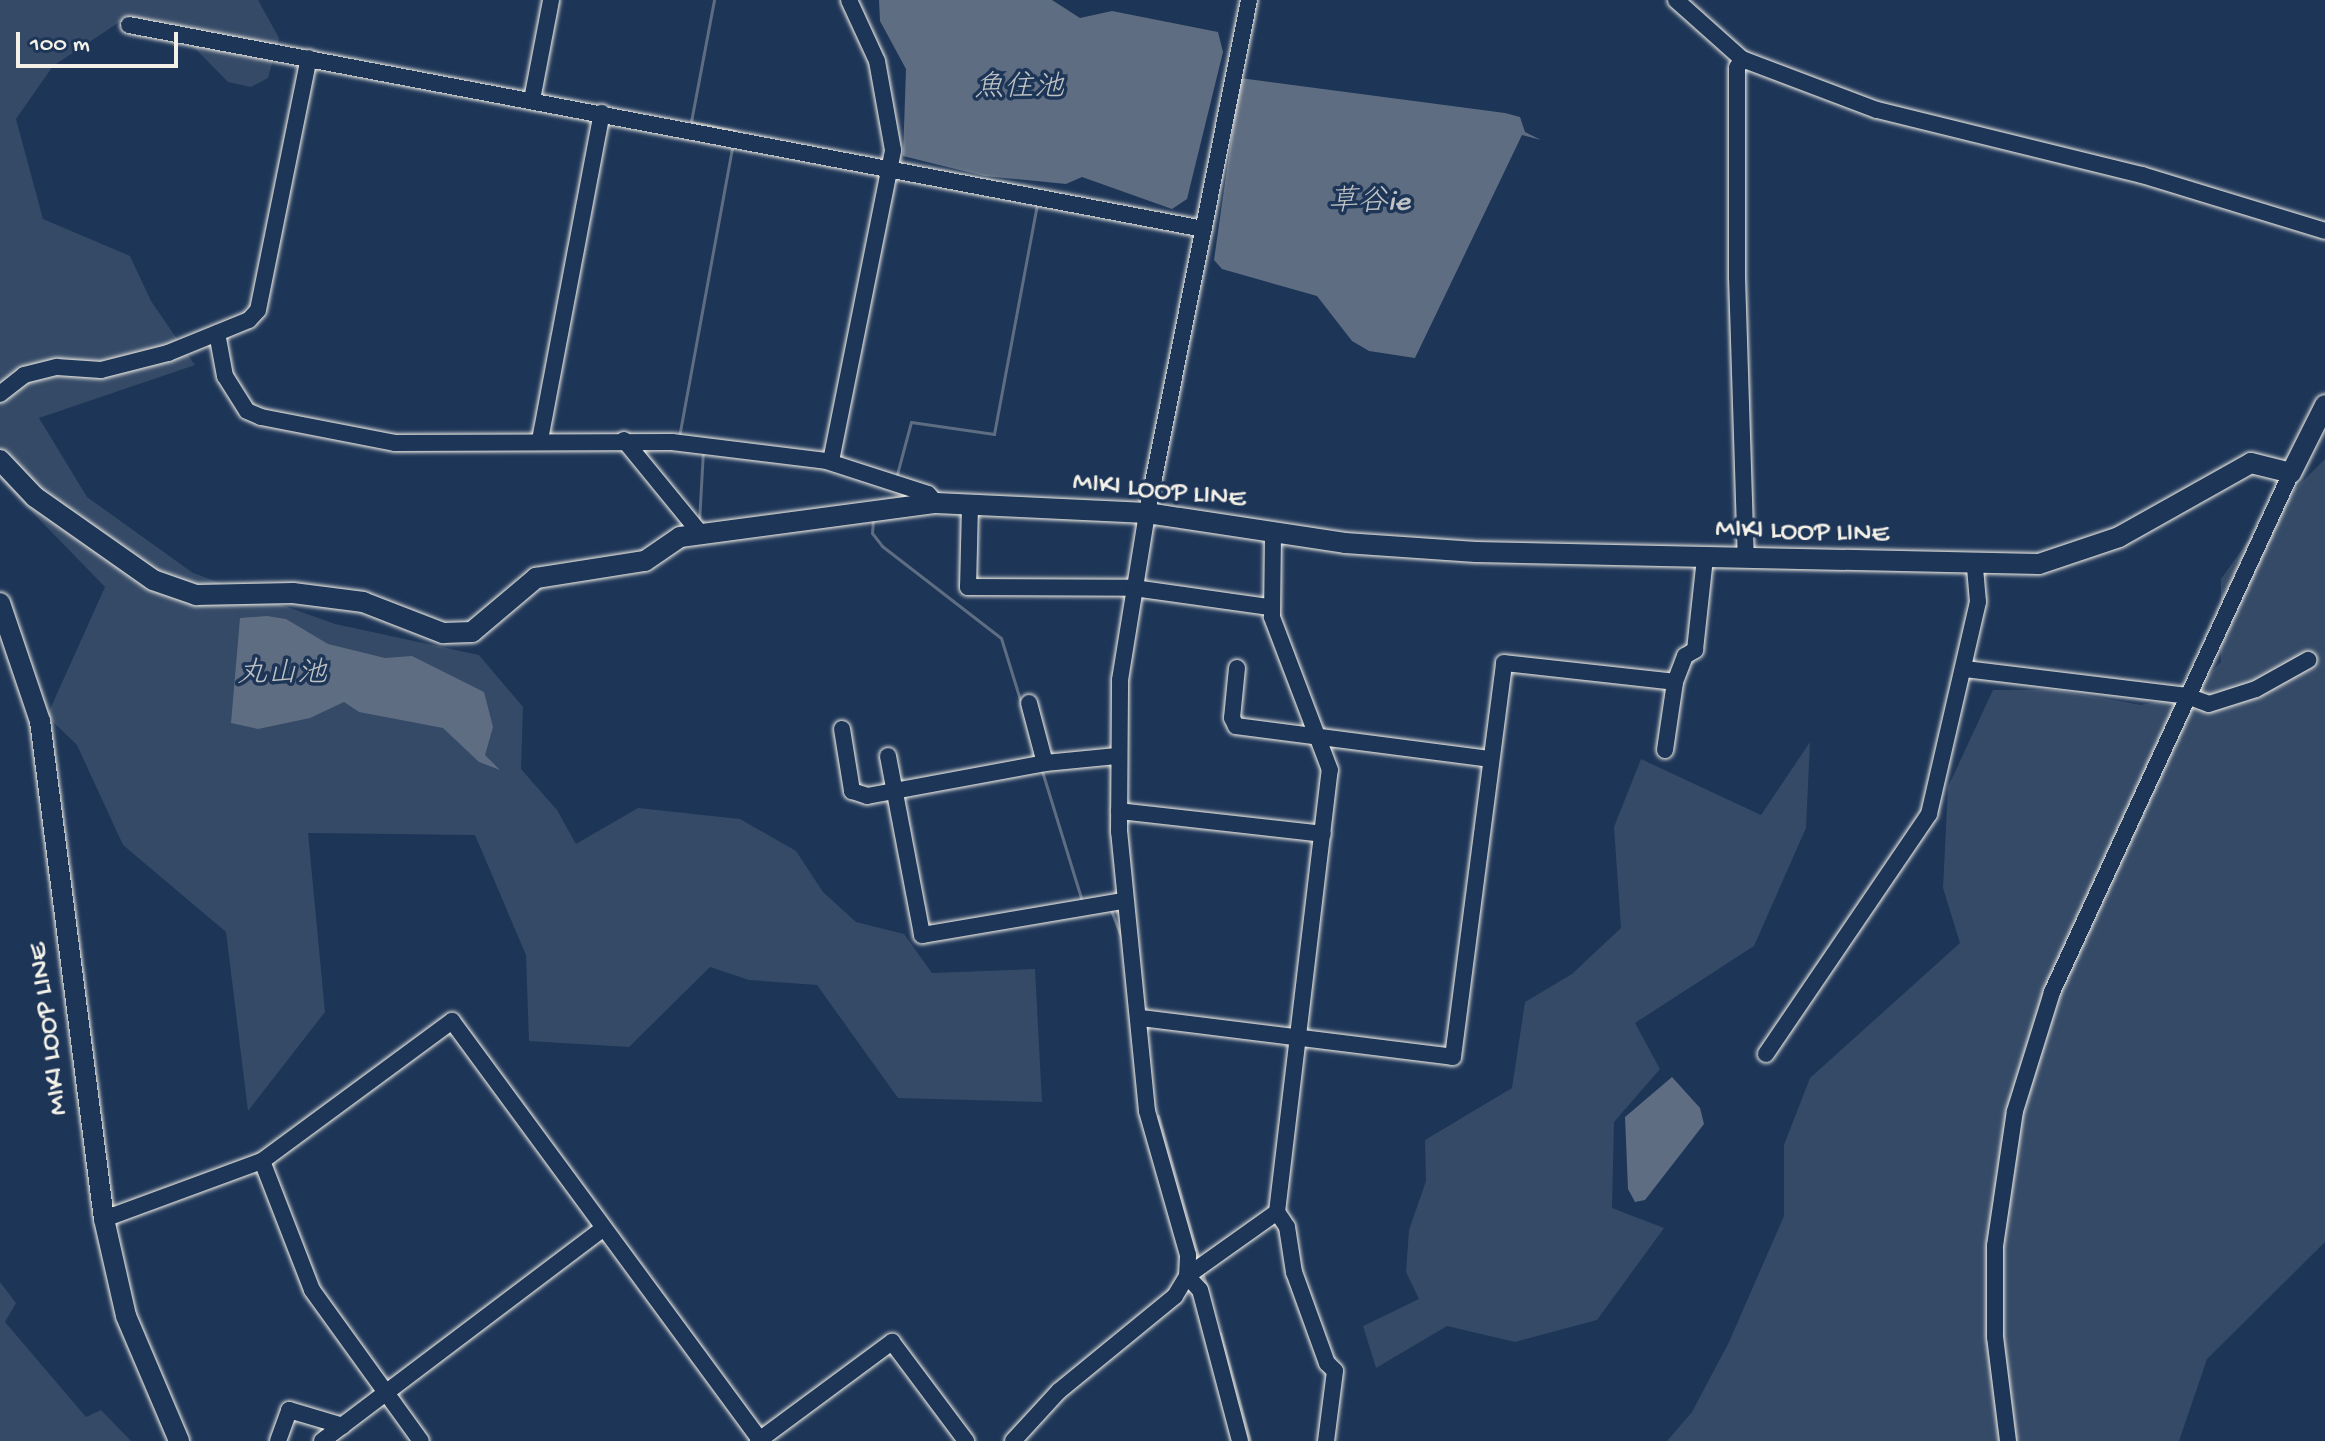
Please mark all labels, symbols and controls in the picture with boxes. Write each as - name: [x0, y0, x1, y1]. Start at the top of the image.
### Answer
- scale bar: [20, 16, 182, 66]
- text: 100 m: [30, 31, 90, 60]
- water label: 魚住池: [974, 72, 1064, 108]
- water label: 草谷ie: [1328, 186, 1410, 222]
- street label: MIKI LOOP LINE: [1071, 466, 1247, 518]
- street label: MIKI LOOP LINE: [1715, 513, 1889, 553]
- water label: 丸山池: [237, 658, 327, 694]
- street label: MIKI LOOP LINE: [23, 941, 77, 1117]

